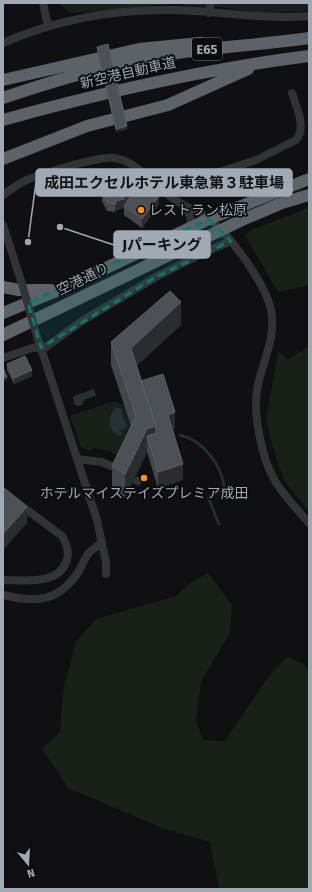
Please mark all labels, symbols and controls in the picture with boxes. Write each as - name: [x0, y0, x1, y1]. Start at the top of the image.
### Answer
- road number: E65: [192, 38, 222, 60]
- street label: 新空港自動車道: [78, 54, 178, 92]
- callout: 成田エクセルホテル東急第３駐車場: [36, 169, 292, 196]
- text: 成田エクセルホテル東急第３駐車場: [44, 174, 284, 192]
- place label: レストラン松原: [149, 202, 247, 219]
- marker: レストラン松原: [136, 205, 146, 215]
- callout: Jパーキング: [114, 231, 210, 258]
- text: Jパーキング: [121, 236, 202, 254]
- street label: 空港通り: [54, 259, 112, 299]
- marker: ホテルマイステイズプレミア成田: [139, 473, 149, 483]
- place label: ホテルマイステイズプレミア成田: [39, 485, 249, 502]
- north arrow: [8, 844, 48, 884]
- text: N: [25, 866, 36, 880]

